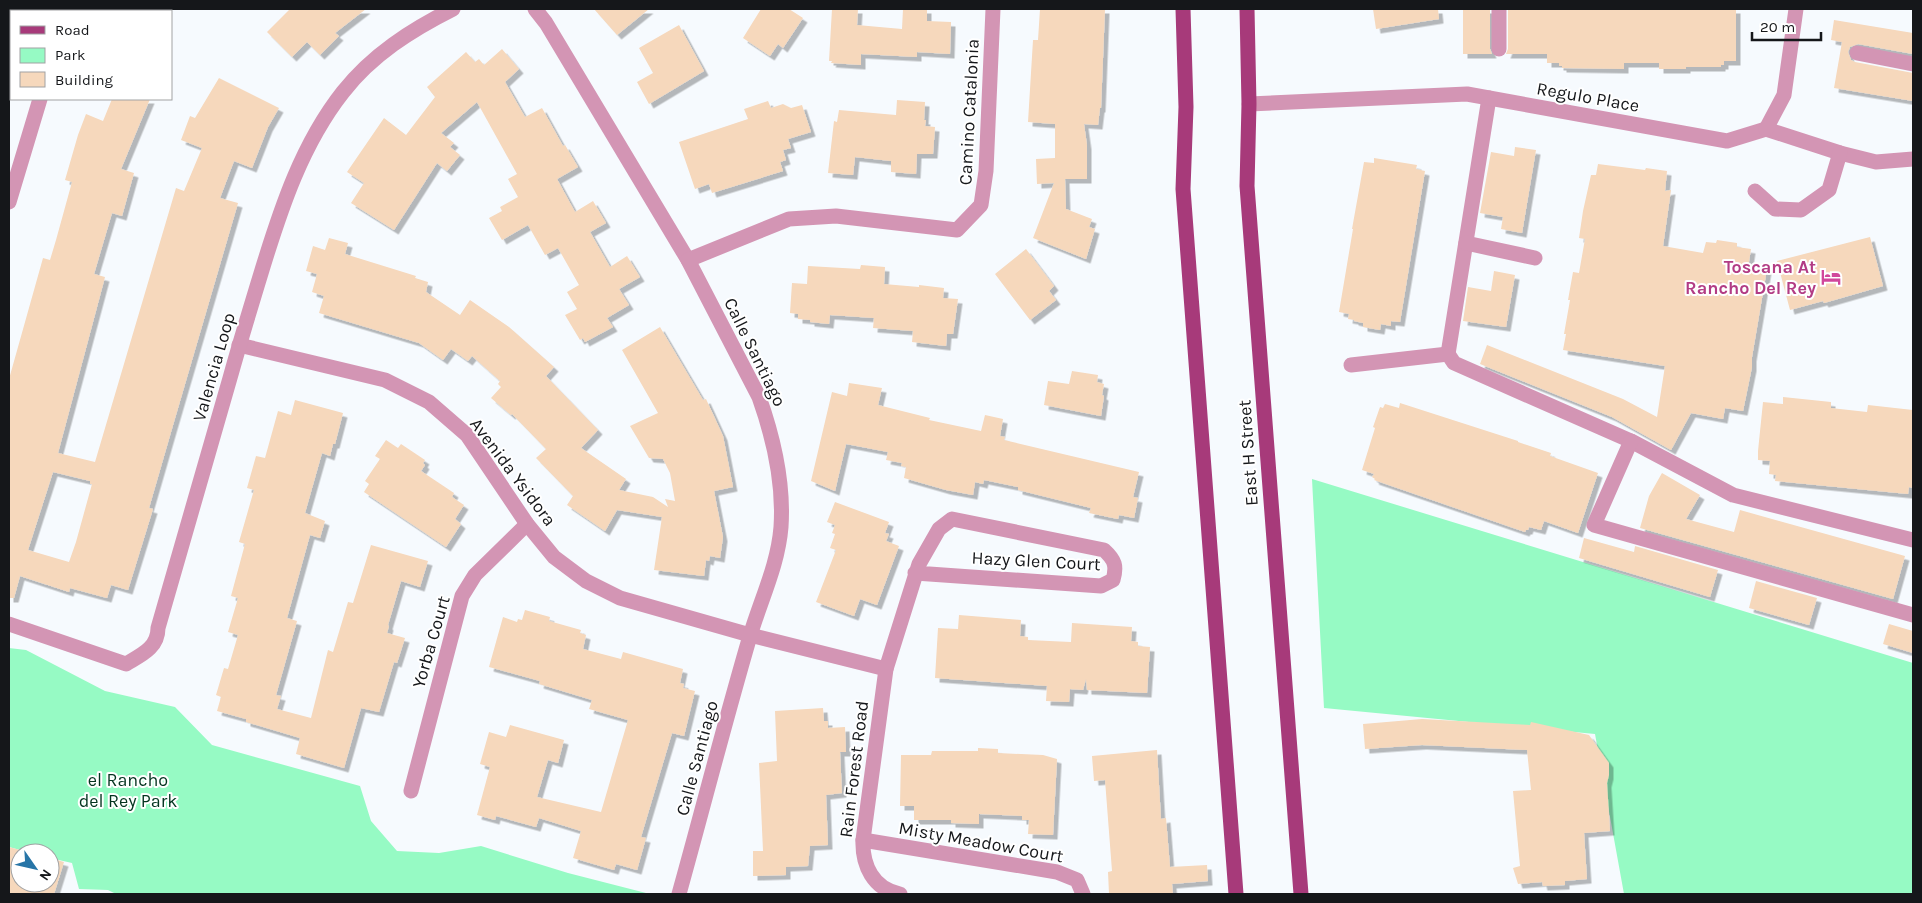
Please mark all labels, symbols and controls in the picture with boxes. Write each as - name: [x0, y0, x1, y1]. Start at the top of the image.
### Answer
- legend: [10, 10, 172, 100]
- scale bar: [1752, 10, 1821, 42]
- text: 20 m: [1760, 18, 1795, 36]
- text: Road: [55, 21, 90, 39]
- street label: Camino Catalonia: [954, 38, 984, 186]
- text: Park: [55, 46, 85, 64]
- text: Building: [55, 71, 113, 89]
- street label: Regulo Place: [1535, 77, 1641, 117]
- place label: Toscana At Rancho Del Rey: [1685, 256, 1816, 299]
- hotel icon: Toscana At Rancho Del Rey: [1820, 266, 1842, 288]
- street label: Calle Santiago: [719, 294, 791, 410]
- street label: Valencia Loop: [188, 310, 240, 424]
- street label: East H Street: [1233, 399, 1263, 507]
- street label: Avenida Ysidora: [465, 414, 561, 530]
- street label: Hazy Glen Court: [971, 547, 1101, 575]
- street label: Yorba Court: [407, 593, 455, 691]
- street label: Calle Santiago: [671, 698, 723, 818]
- street label: Rain Forest Road: [835, 699, 873, 839]
- park label: el Rancho del Rey Park: [79, 769, 177, 812]
- street label: Misty Meadow Court: [897, 817, 1065, 867]
- north arrow: [10, 843, 60, 893]
- text: N: [36, 866, 55, 884]

